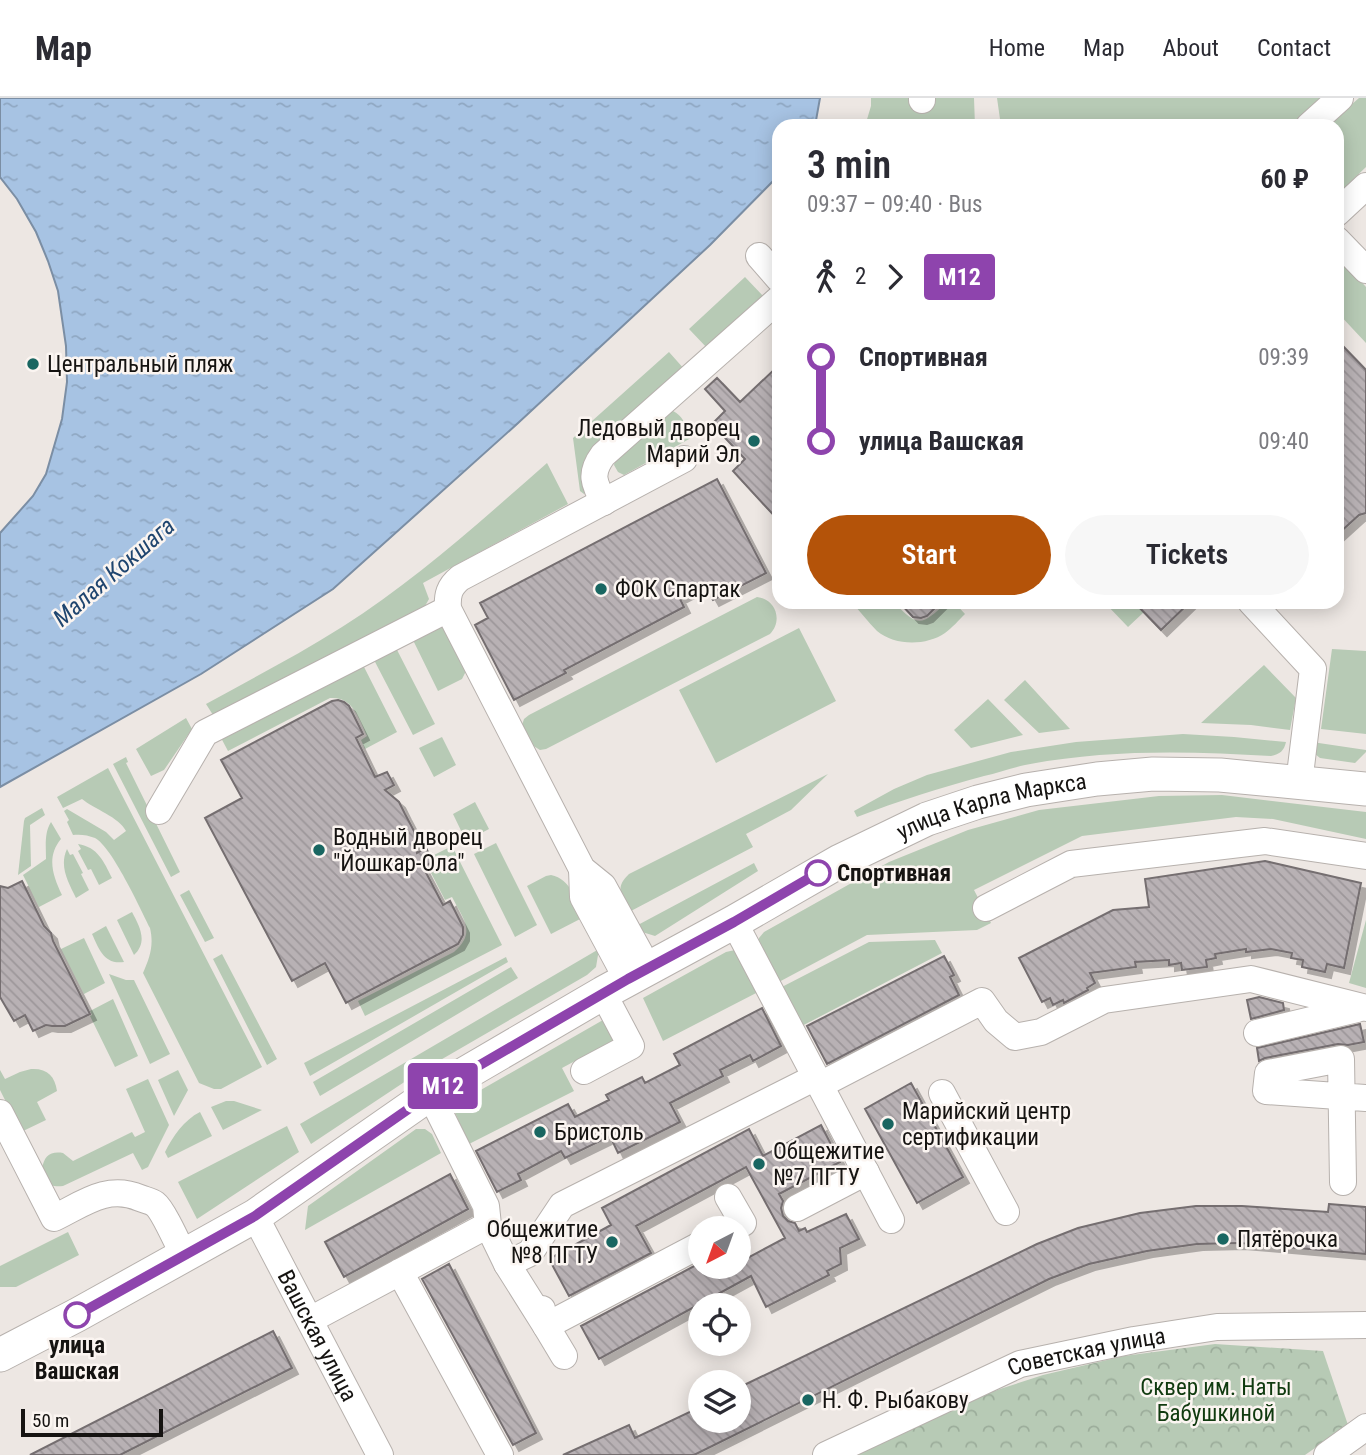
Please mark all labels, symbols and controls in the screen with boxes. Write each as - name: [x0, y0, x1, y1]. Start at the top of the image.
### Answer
- text: Map: [35, 29, 92, 68]
- text: Home: [989, 34, 1045, 62]
- text: Map: [1083, 34, 1125, 62]
- text: About: [1163, 34, 1219, 62]
- text: Contact: [1257, 34, 1331, 62]
- text: 3 min: [807, 143, 891, 187]
- text: 60 ₽: [1260, 164, 1309, 194]
- text: 09:37 – 09:40 · Bus: [807, 191, 983, 218]
- icon: walk: [807, 258, 845, 296]
- icon: forward: [876, 258, 914, 296]
- text: 2: [855, 263, 866, 290]
- text: М12: [938, 263, 981, 291]
- text: Спортивная: [859, 342, 988, 372]
- text: 09:39: [1258, 344, 1309, 371]
- place label: Центральный пляж: [47, 351, 233, 378]
- marker: Центральный пляж: [25, 356, 41, 372]
- place label: Ледовый дворец Марий Эл: [577, 415, 740, 468]
- text: улица Вашская: [859, 426, 1024, 456]
- text: 09:40: [1258, 428, 1309, 455]
- marker: Ледовый дворец Марий Эл: [746, 433, 762, 449]
- water label: Малая Кокшага: [48, 512, 180, 632]
- button: Start: [807, 515, 1051, 595]
- button: Tickets: [1065, 515, 1309, 595]
- place label: ФОК Спартак: [615, 576, 740, 603]
- marker: ФОК Спартак: [593, 581, 609, 597]
- street label: улица Карла Маркса: [892, 768, 1088, 846]
- place label: Водный дворец "Йошкар-Ола": [333, 824, 483, 877]
- marker: Водный дворец "Йошкар-Ола": [311, 842, 327, 858]
- marker: Спортивная: [805, 860, 831, 886]
- place label: Спортивная: [837, 860, 951, 887]
- line badge: М12: [403, 1063, 483, 1109]
- text: М12: [422, 1072, 464, 1100]
- place label: Марийский центр сертификации: [902, 1098, 1071, 1151]
- marker: Марийский центр сертификации: [880, 1116, 896, 1132]
- place label: Бристоль: [554, 1119, 644, 1146]
- marker: Бристоль: [532, 1124, 548, 1140]
- place label: Общежитие №7 ПГТУ: [773, 1138, 885, 1191]
- marker: Общежитие №7 ПГТУ: [751, 1156, 767, 1172]
- place label: Общежитие №8 ПГТУ: [486, 1216, 598, 1269]
- north arrow: [688, 1216, 751, 1279]
- map controls: [688, 1216, 751, 1433]
- place label: Пятёрочка: [1237, 1226, 1338, 1253]
- marker: Пятёрочка: [1215, 1231, 1231, 1247]
- marker: Общежитие №8 ПГТУ: [604, 1234, 620, 1250]
- street label: Вашская улица: [272, 1266, 363, 1406]
- button: locate: [688, 1293, 751, 1356]
- marker: улица Вашская: [64, 1302, 90, 1328]
- street label: Советская улица: [1003, 1322, 1167, 1382]
- place label: улица Вашская: [35, 1332, 119, 1385]
- button: layers: [688, 1370, 751, 1433]
- park label: Сквер им. Наты Бабушкиной: [1140, 1374, 1292, 1427]
- place label: Н. Ф. Рыбакову: [822, 1387, 969, 1414]
- marker: Н. Ф. Рыбакову: [800, 1392, 816, 1408]
- scale bar: [21, 1406, 163, 1438]
- text: 50 m: [32, 1409, 69, 1432]

